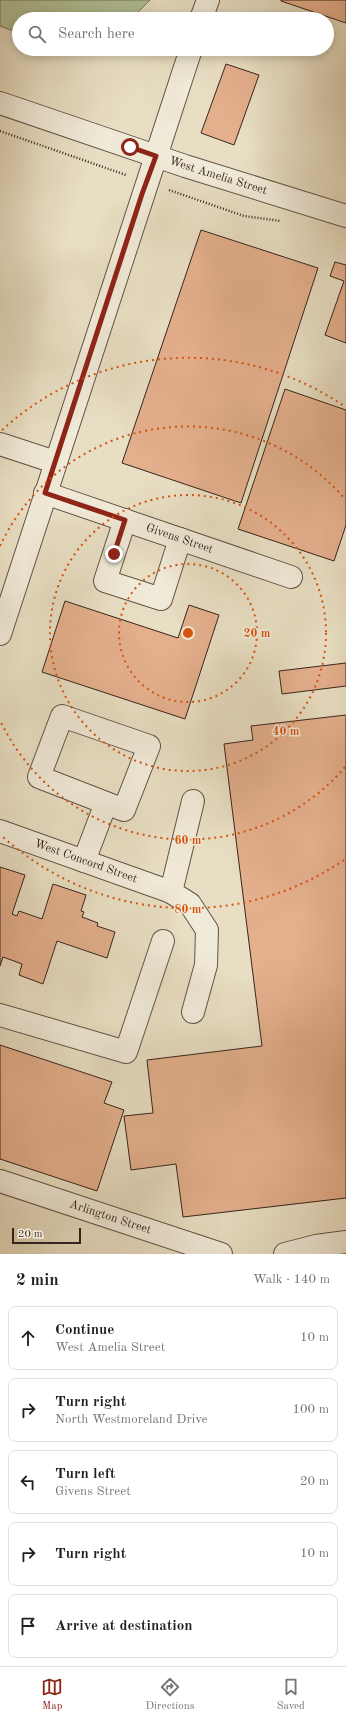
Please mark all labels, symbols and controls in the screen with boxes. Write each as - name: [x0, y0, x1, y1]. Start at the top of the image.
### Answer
- search box: [12, 12, 334, 56]
- icon: search: [26, 23, 48, 45]
- text: Search here: [58, 27, 135, 42]
- route start: [121, 138, 139, 156]
- street label: West Amelia Street: [168, 155, 268, 197]
- street label: Givens Street: [144, 522, 215, 556]
- route end: [105, 545, 123, 563]
- centre of rings: [181, 626, 195, 640]
- text: 20 m: [244, 628, 271, 640]
- text: 40 m: [273, 726, 300, 738]
- text: 60 m: [175, 835, 202, 847]
- street label: West Concord Street: [33, 838, 139, 885]
- text: 80 m: [175, 904, 202, 916]
- street label: Arlington Street: [68, 1198, 153, 1236]
- scale bar: [12, 1226, 81, 1245]
- text: 20 m: [18, 1229, 43, 1240]
- text: 2 min: [16, 1272, 59, 1289]
- text: Walk · 140 m: [253, 1273, 330, 1286]
- text: Continue: [55, 1323, 114, 1338]
- icon: ahead: [17, 1327, 39, 1349]
- text: 10 m: [300, 1331, 329, 1344]
- text: West Amelia Street: [55, 1341, 165, 1354]
- text: Turn right: [55, 1395, 126, 1410]
- icon: right: [17, 1399, 39, 1421]
- text: 100 m: [292, 1403, 329, 1416]
- text: North Westmoreland Drive: [55, 1413, 208, 1426]
- text: Turn left: [55, 1467, 115, 1482]
- icon: left: [17, 1471, 39, 1493]
- text: 20 m: [300, 1475, 329, 1488]
- text: Givens Street: [55, 1485, 131, 1498]
- icon: right: [17, 1543, 39, 1565]
- text: Turn right: [55, 1547, 126, 1562]
- text: 10 m: [300, 1547, 329, 1560]
- icon: arrive: [17, 1615, 39, 1637]
- text: Arrive at destination: [55, 1619, 193, 1634]
- tab: Map: [41, 1676, 63, 1714]
- tab: Directions: [146, 1676, 194, 1714]
- tab: Saved: [277, 1676, 305, 1714]

